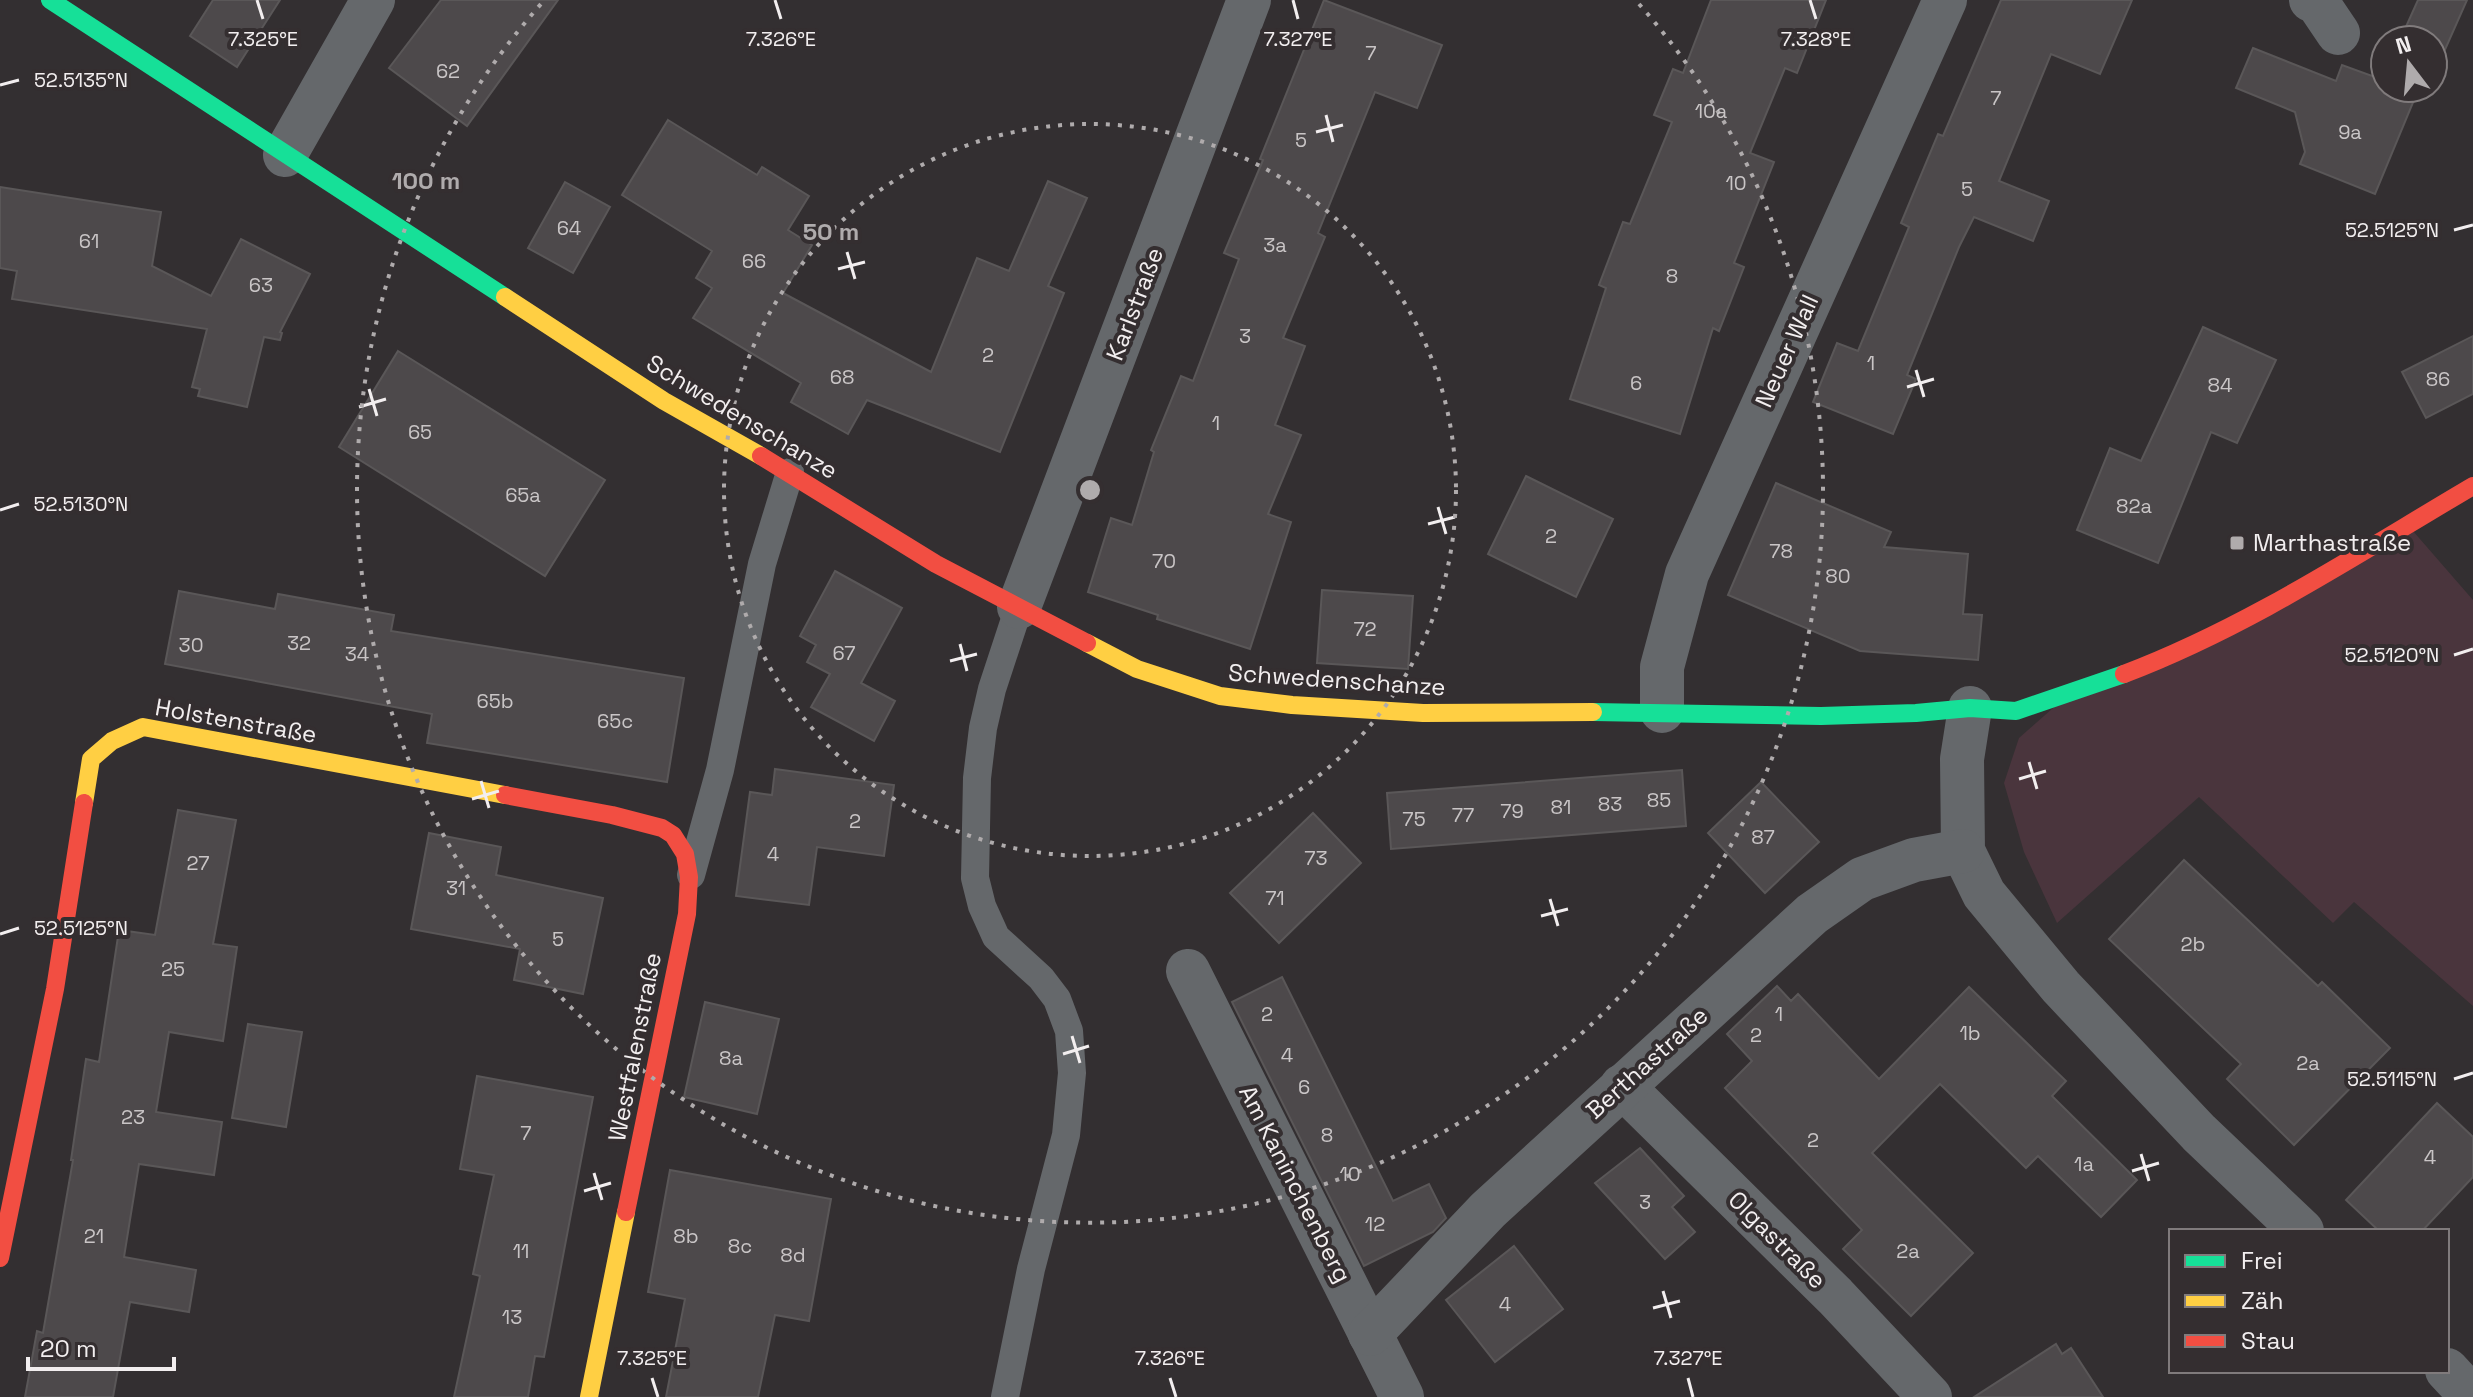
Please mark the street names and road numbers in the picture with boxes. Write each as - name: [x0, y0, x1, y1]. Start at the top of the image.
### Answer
- street label: Karlstraße: [1099, 243, 1170, 365]
- street label: Neuer Wall: [1748, 289, 1825, 412]
- street label: Schwedenschanze: [641, 347, 844, 486]
- street label: Schwedenschanze: [1227, 656, 1447, 703]
- street label: Holstenstraße: [153, 691, 319, 750]
- street label: Westfalenstraße: [601, 950, 668, 1144]
- street label: Berthastraße: [1579, 1000, 1714, 1126]
- street label: Am Kaninchenberg: [1232, 1080, 1359, 1288]
- street label: Olgastraße: [1722, 1184, 1833, 1295]

